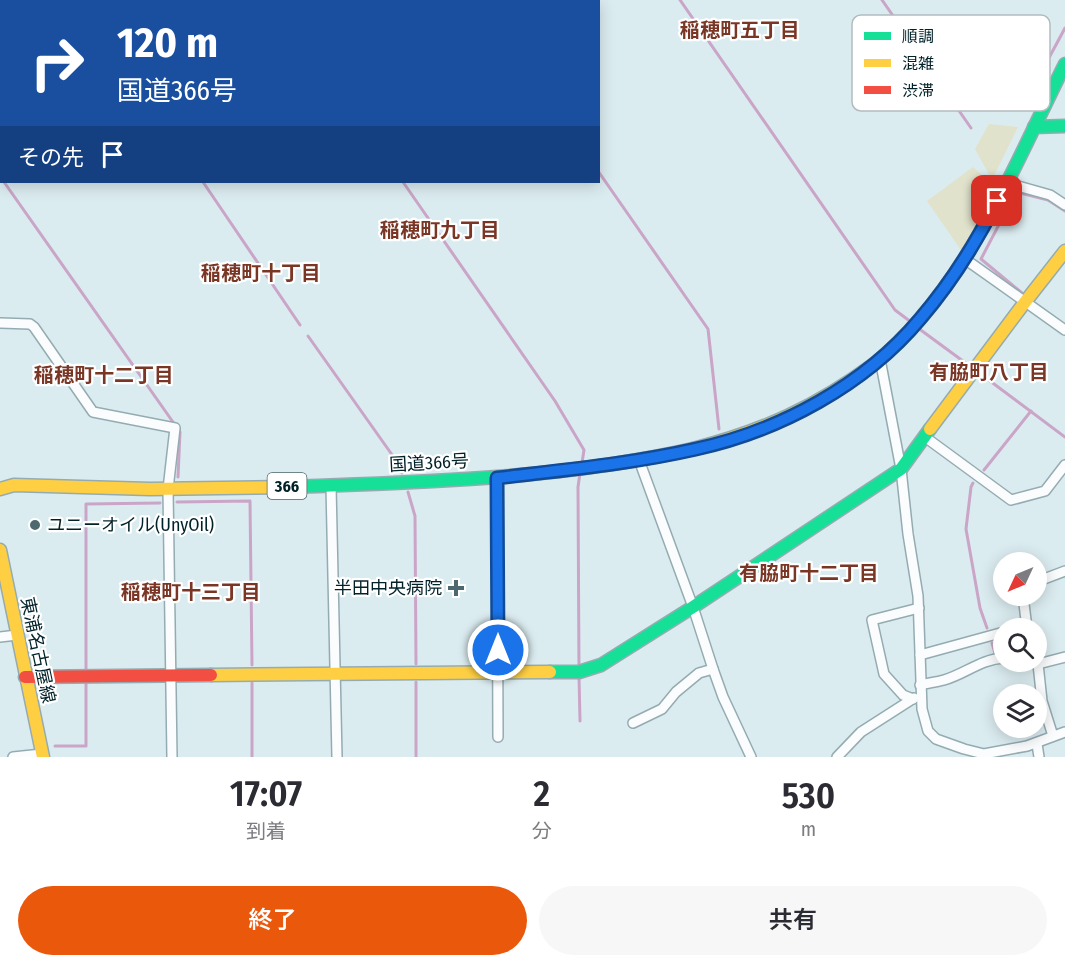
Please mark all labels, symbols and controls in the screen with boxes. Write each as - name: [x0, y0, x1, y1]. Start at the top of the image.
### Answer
- legend: [852, 15, 1050, 111]
- text: 120 m: [117, 18, 218, 68]
- district label: 稲穂町五丁目: [680, 18, 800, 42]
- icon: right: [18, 24, 96, 102]
- text: 順調: [902, 27, 934, 46]
- text: 混雑: [902, 54, 934, 73]
- text: 国道366号: [117, 75, 237, 107]
- text: 渋滞: [902, 81, 934, 100]
- icon: arrive: [96, 138, 129, 171]
- text: その先: [18, 144, 84, 171]
- pin: [971, 175, 1022, 226]
- icon: arrive: [980, 184, 1013, 217]
- district label: 稲穂町九丁目: [380, 218, 500, 242]
- district label: 稲穂町十丁目: [201, 261, 321, 285]
- district label: 有脇町八丁目: [929, 360, 1049, 384]
- district label: 稲穂町十二丁目: [34, 363, 174, 387]
- street label: 国道366号: [388, 450, 470, 476]
- road number: 366: [268, 473, 306, 499]
- place label: ユニーオイル(UnyOil): [47, 514, 214, 536]
- marker: ユニーオイル(UnyOil): [28, 518, 42, 532]
- north arrow: [993, 552, 1047, 606]
- map controls: [993, 552, 1047, 738]
- district label: 有脇町十二丁目: [739, 561, 879, 585]
- place label: 半田中央病院: [334, 577, 442, 599]
- marker: 半田中央病院: [447, 579, 465, 597]
- district label: 稲穂町十三丁目: [121, 580, 261, 604]
- street label: 東浦名古屋線: [16, 595, 60, 705]
- position arrow: [466, 618, 530, 682]
- button: search: [993, 618, 1047, 672]
- button: layers: [993, 684, 1047, 738]
- text: 17:07: [230, 772, 302, 816]
- text: 2: [534, 772, 550, 816]
- text: 530: [782, 774, 835, 818]
- text: m: [801, 817, 816, 841]
- text: 到着: [246, 819, 286, 843]
- text: 分: [532, 819, 552, 843]
- button: 終了: [18, 886, 527, 955]
- button: 共有: [539, 886, 1047, 955]

